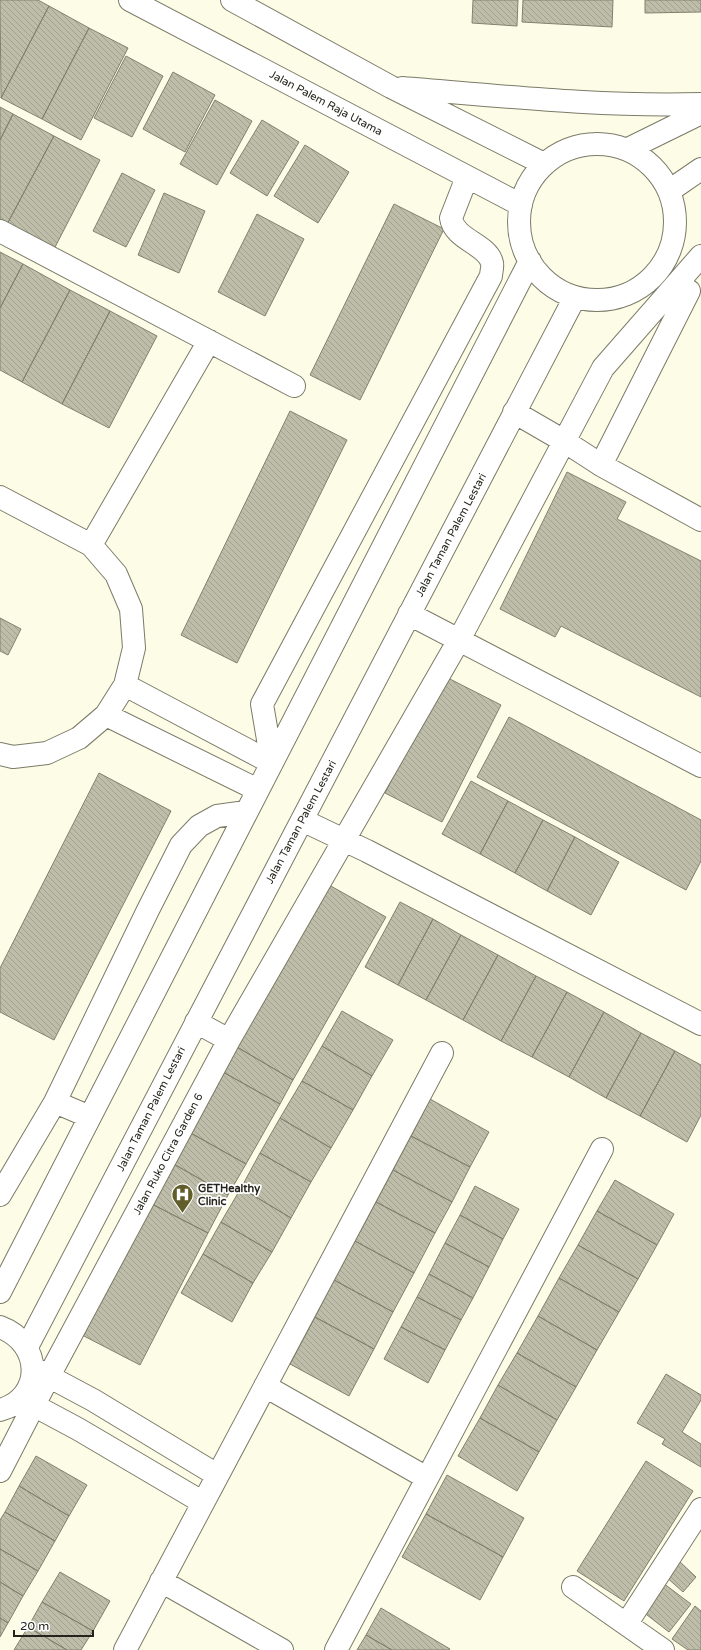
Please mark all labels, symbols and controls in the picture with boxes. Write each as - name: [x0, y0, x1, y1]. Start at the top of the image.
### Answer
- street label: Jalan Palem Raja Utama: [267, 68, 385, 138]
- street label: Jalan Taman Palem Lestari: [413, 471, 489, 599]
- street label: Jalan Taman Palem Lestari: [263, 758, 339, 886]
- street label: Jalan Taman Palem Lestari: [114, 1045, 188, 1173]
- street label: Jalan Ruko Citra Garden 6: [130, 1091, 206, 1217]
- hospital icon: GETHealthy Clinic: [170, 1181, 196, 1214]
- place label: GETHealthy Clinic: [198, 1182, 260, 1208]
- scale bar: [14, 1612, 93, 1638]
- text: 20 m: [20, 1619, 49, 1633]

